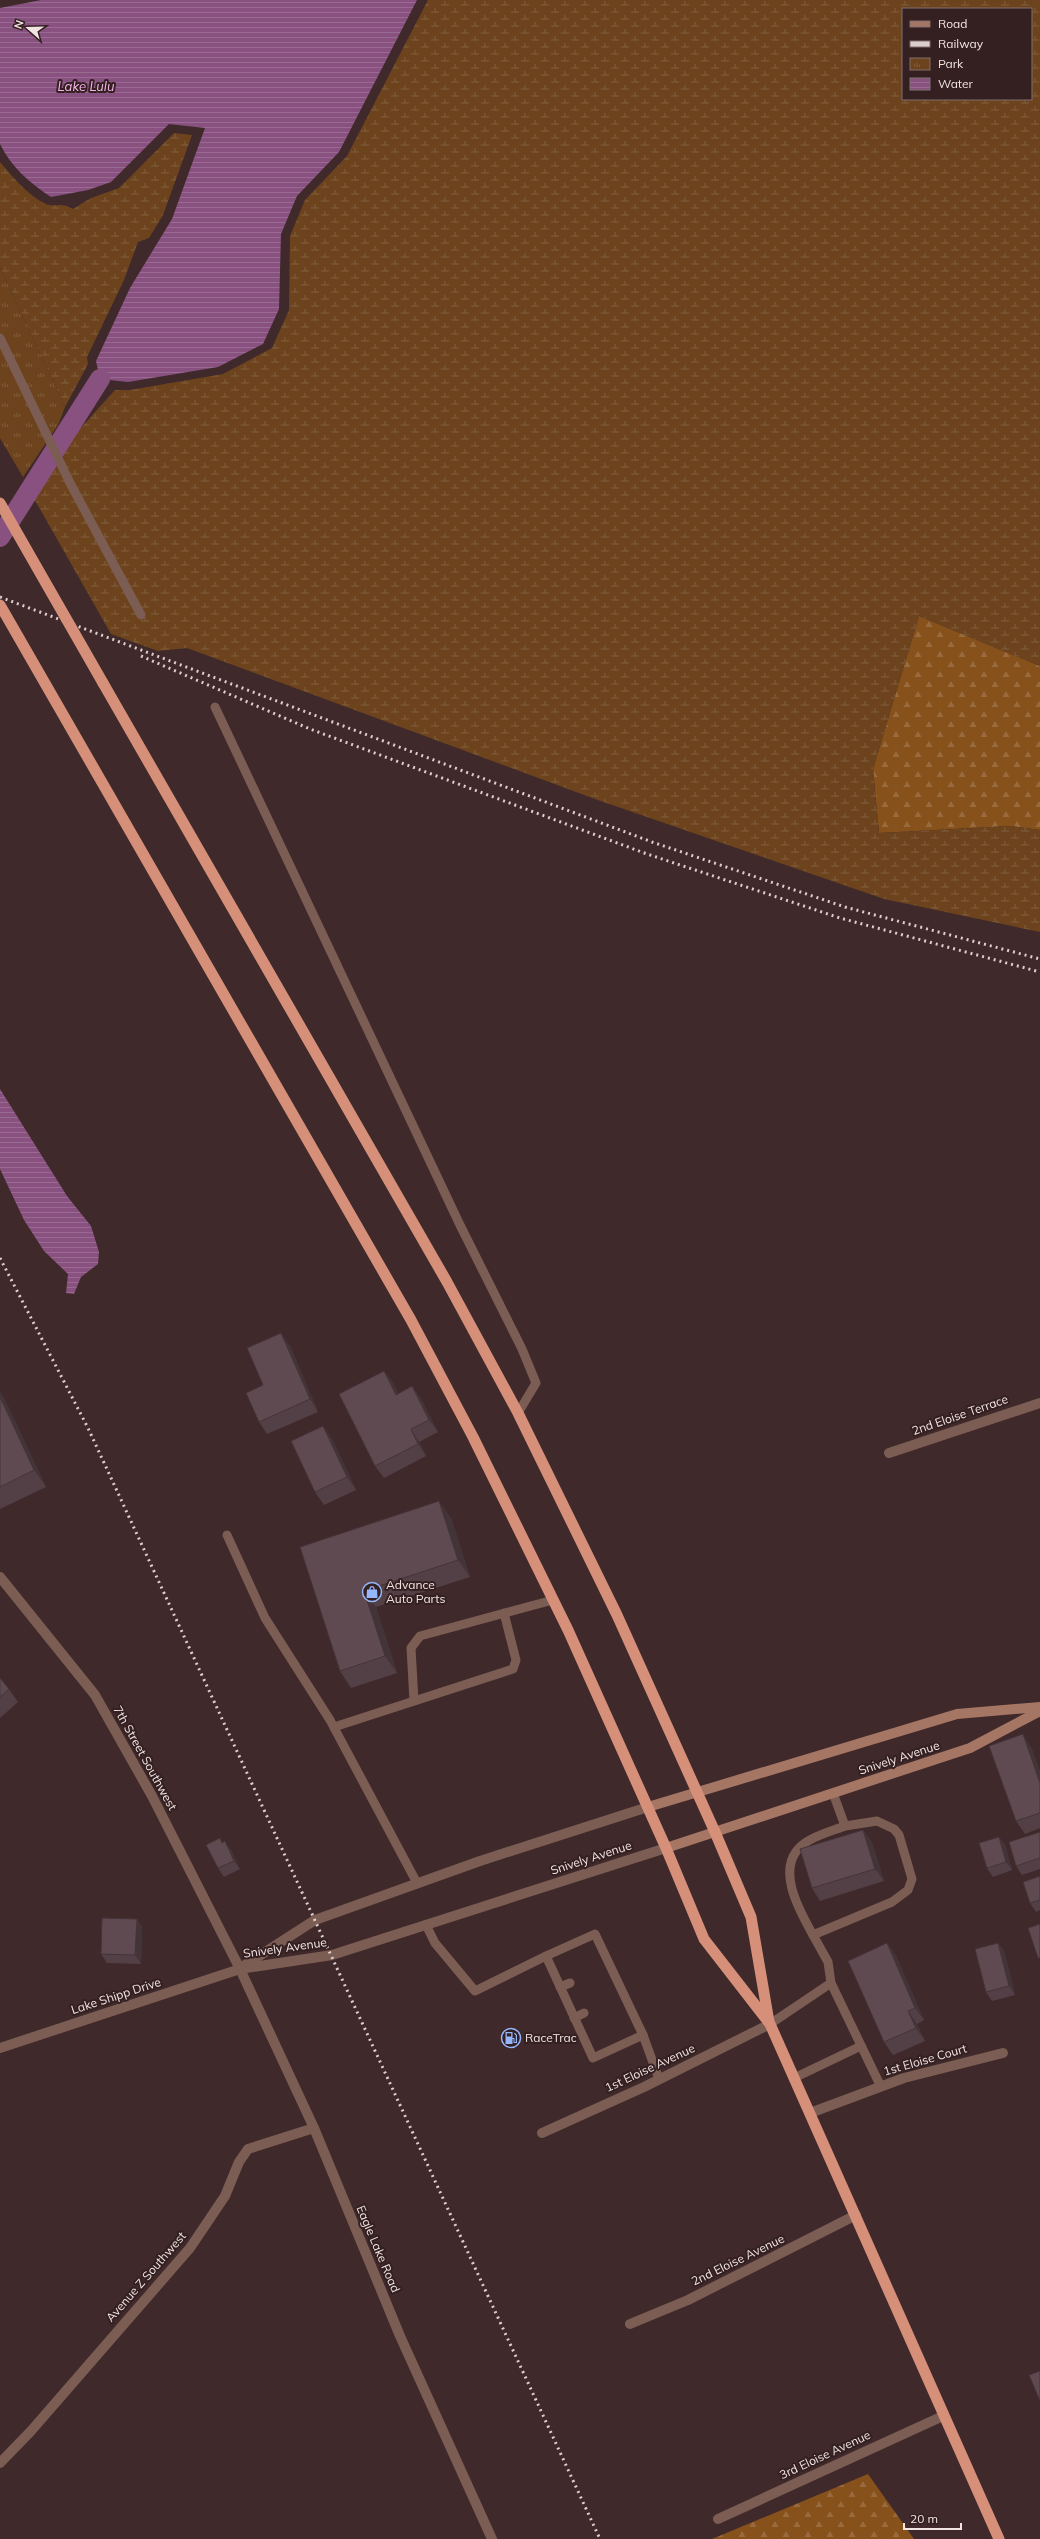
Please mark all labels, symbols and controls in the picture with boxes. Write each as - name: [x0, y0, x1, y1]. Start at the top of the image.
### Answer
- north arrow: [8, 8, 48, 48]
- legend: [902, 8, 1032, 100]
- text: Road: [938, 16, 967, 31]
- text: N: [11, 18, 27, 31]
- text: Railway: [938, 36, 984, 51]
- text: Park: [938, 56, 964, 71]
- text: Water: [938, 76, 974, 91]
- water label: Lake Lulu: [58, 78, 114, 94]
- street label: 2nd Eloise Terrace: [910, 1391, 1010, 1438]
- place label: Advance Auto Parts: [386, 1577, 445, 1606]
- shop icon: Advance Auto Parts: [361, 1581, 383, 1603]
- street label: 7th Street Southwest: [110, 1703, 180, 1813]
- street label: Snively Avenue: [856, 1737, 941, 1778]
- street label: Snively Avenue: [548, 1837, 633, 1878]
- street label: Snively Avenue: [242, 1934, 328, 1961]
- street label: Lake Shipp Drive: [69, 1974, 163, 2017]
- fuel station icon: RaceTrac: [500, 2027, 522, 2049]
- place label: RaceTrac: [525, 2030, 577, 2045]
- street label: 1st Eloise Avenue: [602, 2040, 697, 2095]
- street label: 1st Eloise Court: [881, 2040, 968, 2079]
- street label: Eagle Lake Road: [353, 2203, 403, 2294]
- street label: Avenue Z Southwest: [102, 2229, 189, 2325]
- street label: 2nd Eloise Avenue: [689, 2231, 787, 2289]
- street label: 3rd Eloise Avenue: [777, 2427, 873, 2482]
- scale bar: [904, 2505, 961, 2531]
- text: 20 m: [910, 2511, 938, 2526]

